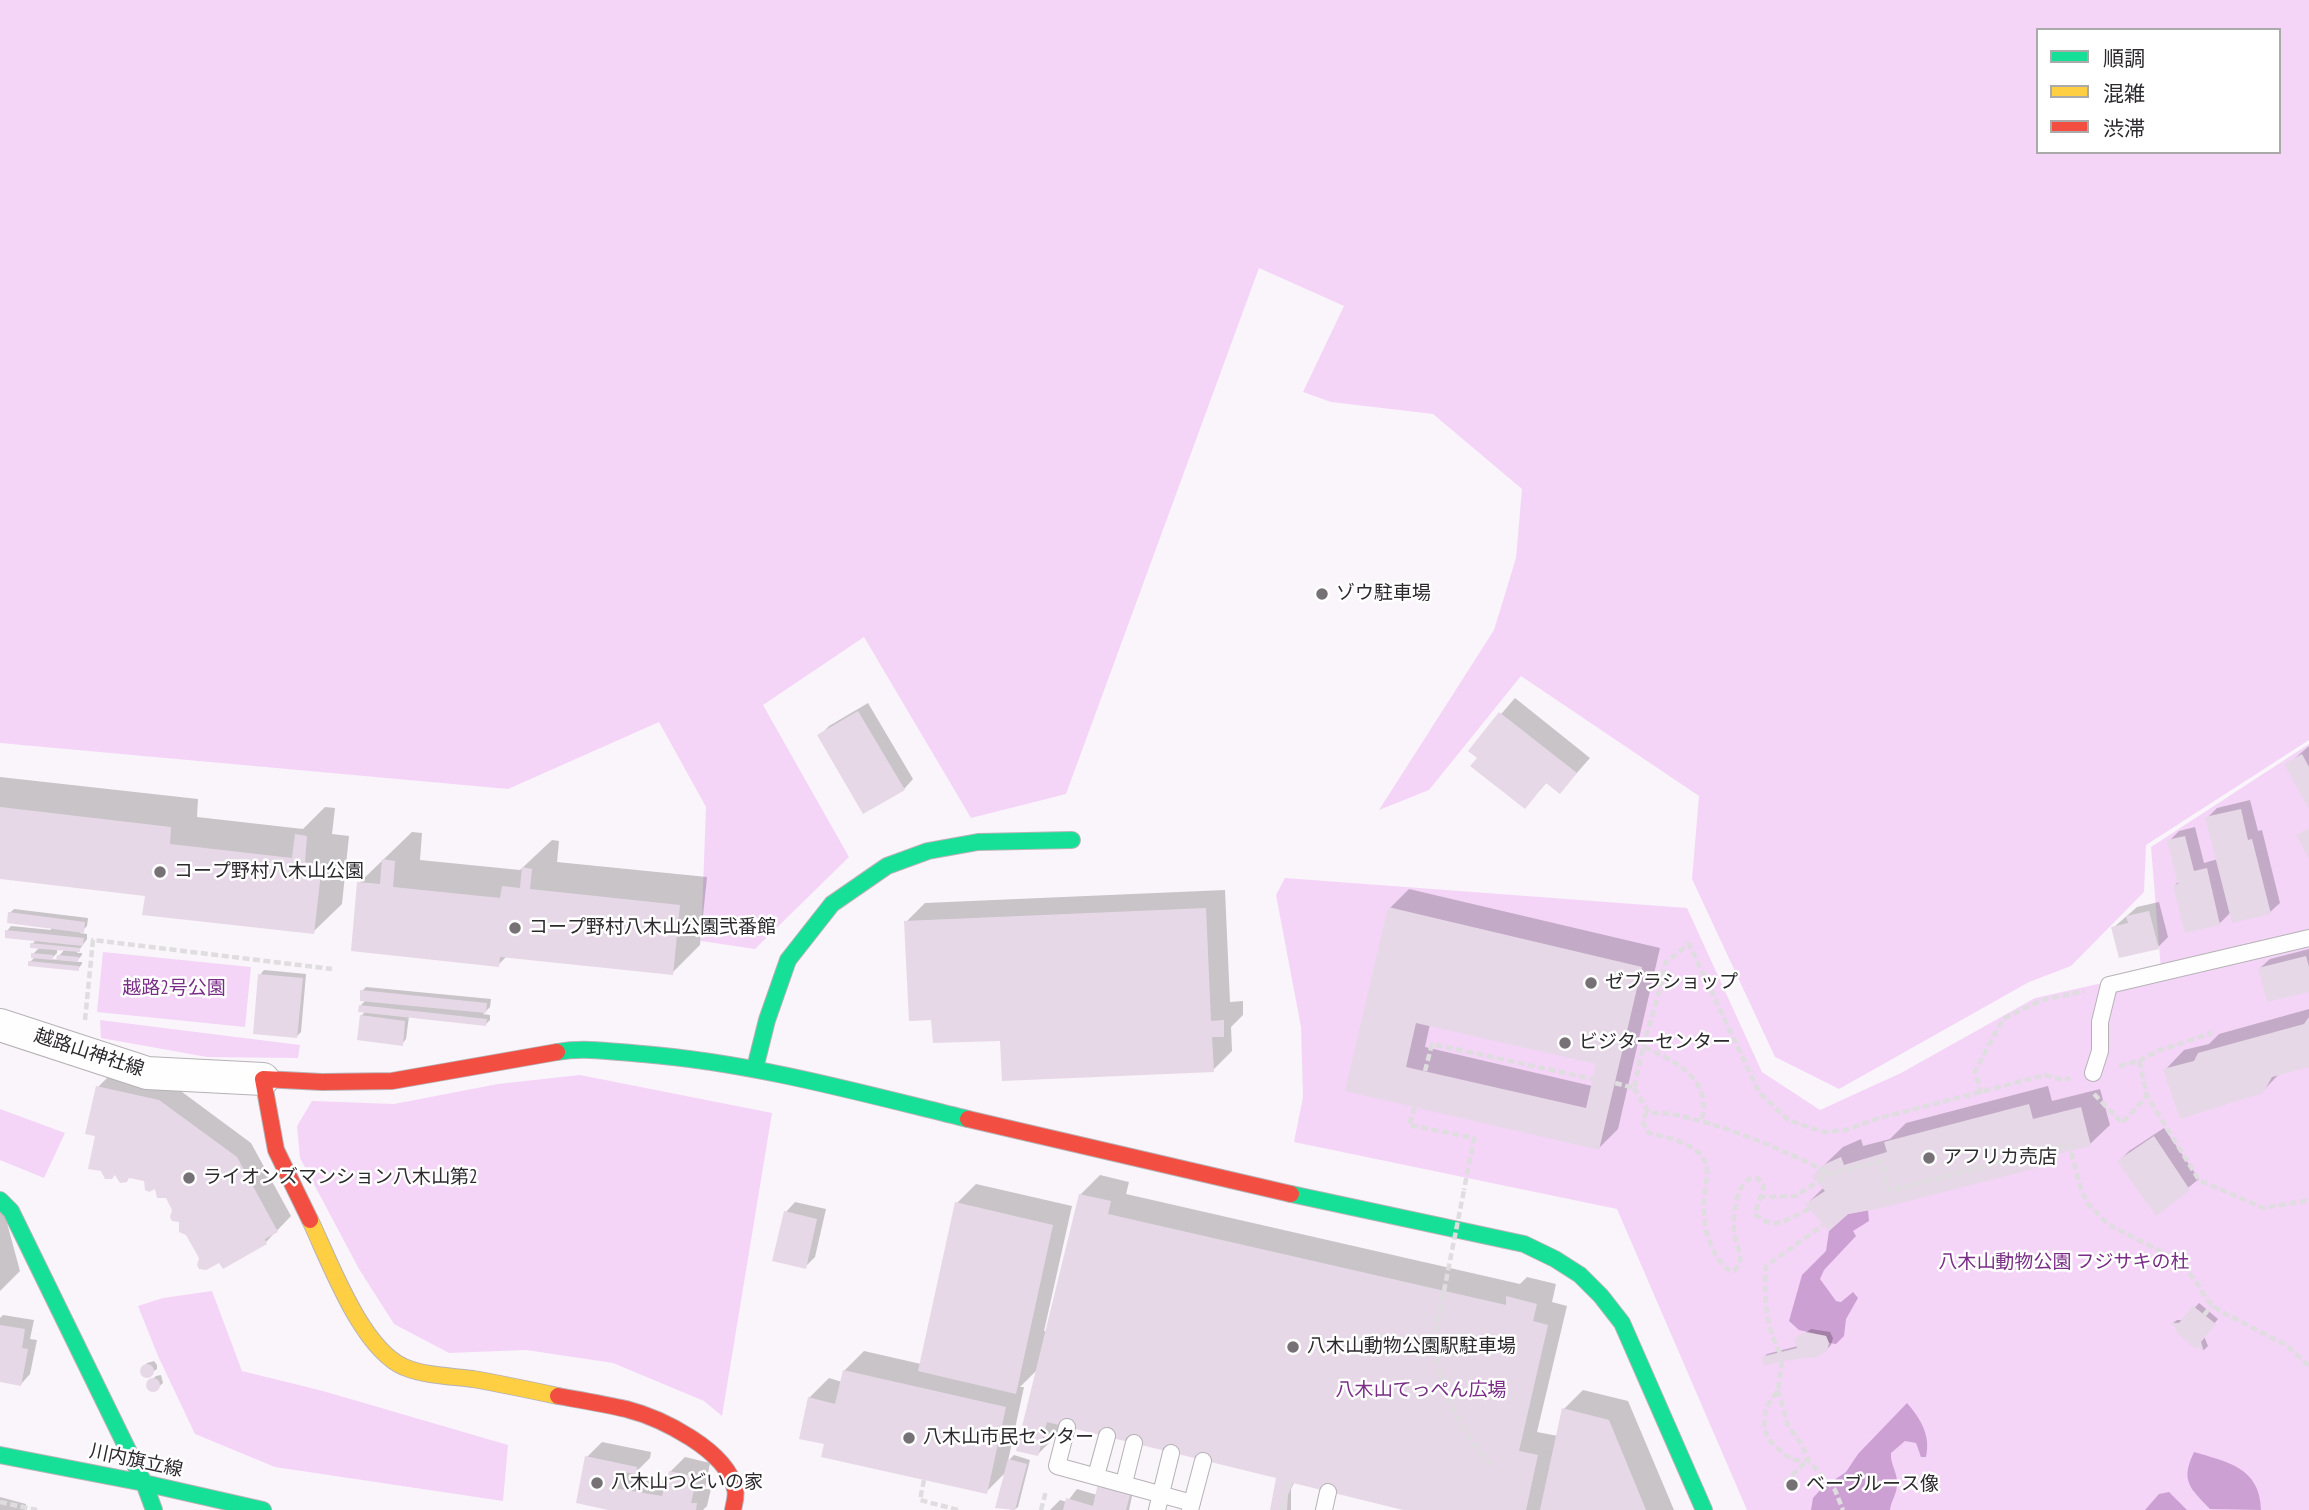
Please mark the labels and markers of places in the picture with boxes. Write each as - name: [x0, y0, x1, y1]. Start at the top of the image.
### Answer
- place label: ゾウ駐車場: [1336, 583, 1431, 605]
- marker: ゾウ駐車場: [1314, 586, 1330, 602]
- place label: コープ野村八木山公園: [174, 861, 364, 883]
- marker: コープ野村八木山公園: [152, 864, 168, 880]
- place label: コープ野村八木山公園弐番館: [529, 917, 776, 939]
- marker: コープ野村八木山公園弐番館: [507, 920, 523, 936]
- place label: ゼブラショップ: [1605, 972, 1738, 994]
- marker: ゼブラショップ: [1583, 975, 1599, 991]
- place label: ビジターセンター: [1579, 1032, 1731, 1054]
- marker: ビジターセンター: [1557, 1035, 1573, 1051]
- place label: アフリカ売店: [1943, 1147, 2057, 1169]
- marker: アフリカ売店: [1921, 1150, 1937, 1166]
- place label: ライオンズマンション八木山第2: [203, 1167, 478, 1189]
- marker: ライオンズマンション八木山第2: [181, 1170, 197, 1186]
- place label: 八木山動物公園駅駐車場: [1307, 1336, 1516, 1358]
- marker: 八木山動物公園駅駐車場: [1285, 1339, 1301, 1355]
- place label: 八木山市民センター: [923, 1427, 1094, 1449]
- marker: 八木山市民センター: [901, 1430, 917, 1446]
- place label: 八木山つどいの家: [611, 1472, 763, 1494]
- place label: ベーブルース像: [1806, 1474, 1939, 1496]
- marker: 八木山つどいの家: [589, 1475, 605, 1491]
- marker: ベーブルース像: [1784, 1477, 1800, 1493]

